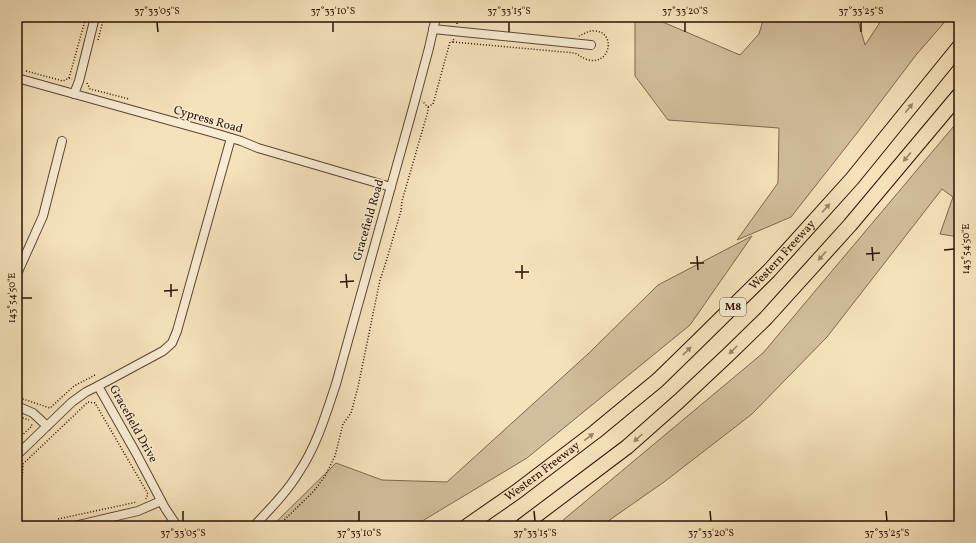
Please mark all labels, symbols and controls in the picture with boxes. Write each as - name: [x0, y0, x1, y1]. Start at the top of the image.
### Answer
- text: 37°33'05"S: [134, 4, 180, 18]
- text: 37°33'10"S: [311, 4, 355, 18]
- text: 37°33'15"S: [487, 4, 531, 18]
- text: 37°33'20"S: [662, 4, 708, 18]
- text: 37°33'25"S: [838, 4, 884, 18]
- street label: Cypress Road: [172, 102, 245, 138]
- one-way arrow: [905, 103, 914, 113]
- one-way arrow: [903, 152, 912, 162]
- street label: Gracefield Road: [350, 177, 388, 263]
- one-way arrow: [821, 203, 830, 212]
- street label: Western Freeway: [746, 216, 820, 294]
- text: 143°54'50"E: [959, 224, 973, 274]
- one-way arrow: [818, 250, 827, 261]
- text: 143°54'50"E: [5, 273, 19, 323]
- road number: M8: [720, 298, 746, 316]
- one-way arrow: [728, 345, 738, 355]
- one-way arrow: [682, 347, 692, 356]
- street label: Gracefield Drive: [105, 382, 161, 466]
- one-way arrow: [584, 432, 595, 441]
- one-way arrow: [632, 434, 643, 443]
- street label: Western Freeway: [502, 438, 584, 505]
- text: 37°33'05"S: [160, 526, 206, 540]
- text: 37°33'10"S: [337, 526, 381, 540]
- text: 37°33'15"S: [513, 526, 557, 540]
- text: 37°33'20"S: [688, 526, 734, 540]
- text: 37°33'25"S: [864, 526, 910, 540]

